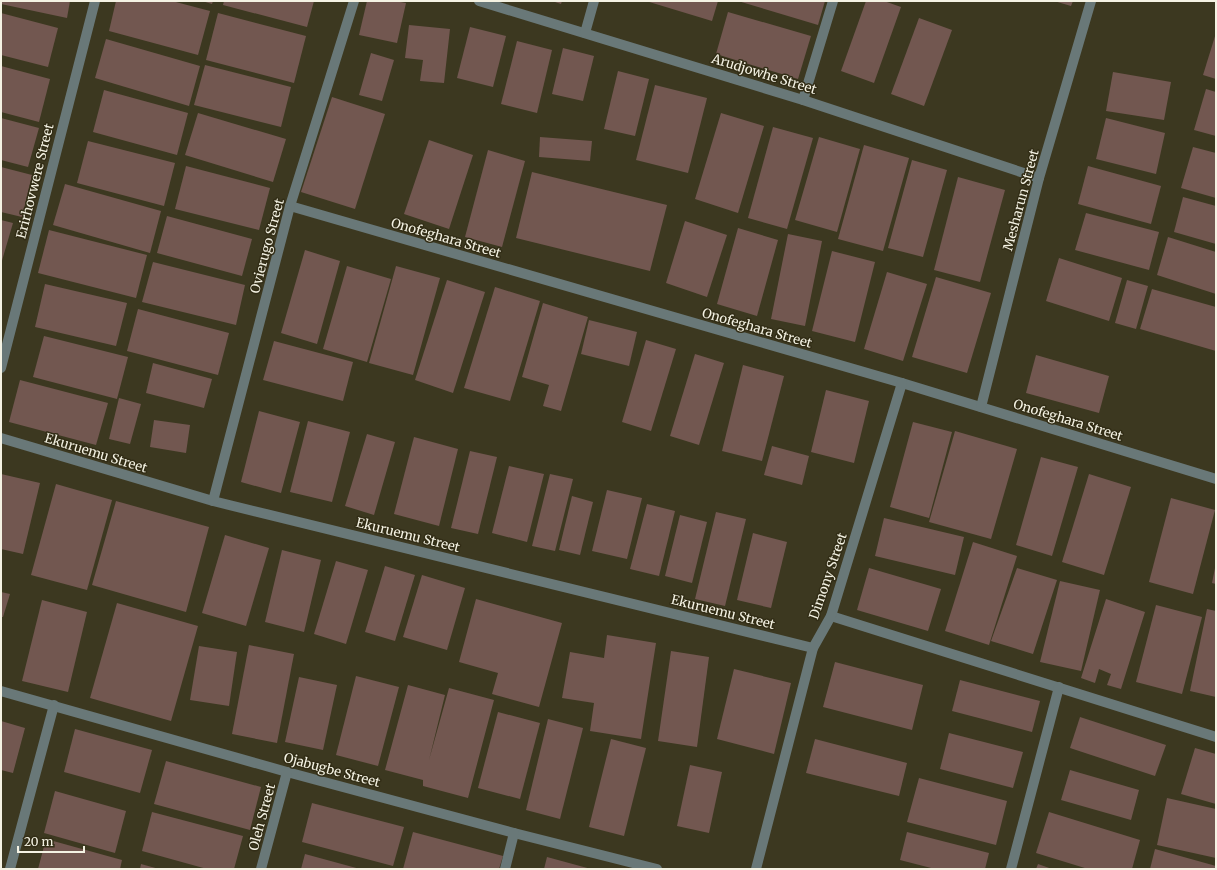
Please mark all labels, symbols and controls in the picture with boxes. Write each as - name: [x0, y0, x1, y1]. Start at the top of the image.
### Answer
- street label: Arudjowhe Street: [708, 50, 819, 98]
- street label: Erirhovwere Street: [12, 122, 58, 240]
- street label: Mesharun Street: [999, 147, 1043, 253]
- street label: Ovierugo Street: [246, 197, 288, 295]
- street label: Onofeghara Street: [389, 214, 503, 262]
- street label: Onofeghara Street: [700, 304, 814, 352]
- street label: Onofeghara Street: [1011, 395, 1125, 445]
- street label: Ekuruemu Street: [43, 429, 149, 477]
- street label: Ekuruemu Street: [354, 514, 462, 556]
- street label: Dimony Street: [805, 530, 851, 622]
- street label: Ekuruemu Street: [669, 591, 777, 633]
- street label: Ojabugbe Street: [282, 749, 382, 791]
- street label: Oleh Street: [245, 782, 279, 852]
- scale bar: [18, 828, 84, 854]
- text: 20 m: [24, 834, 53, 849]

